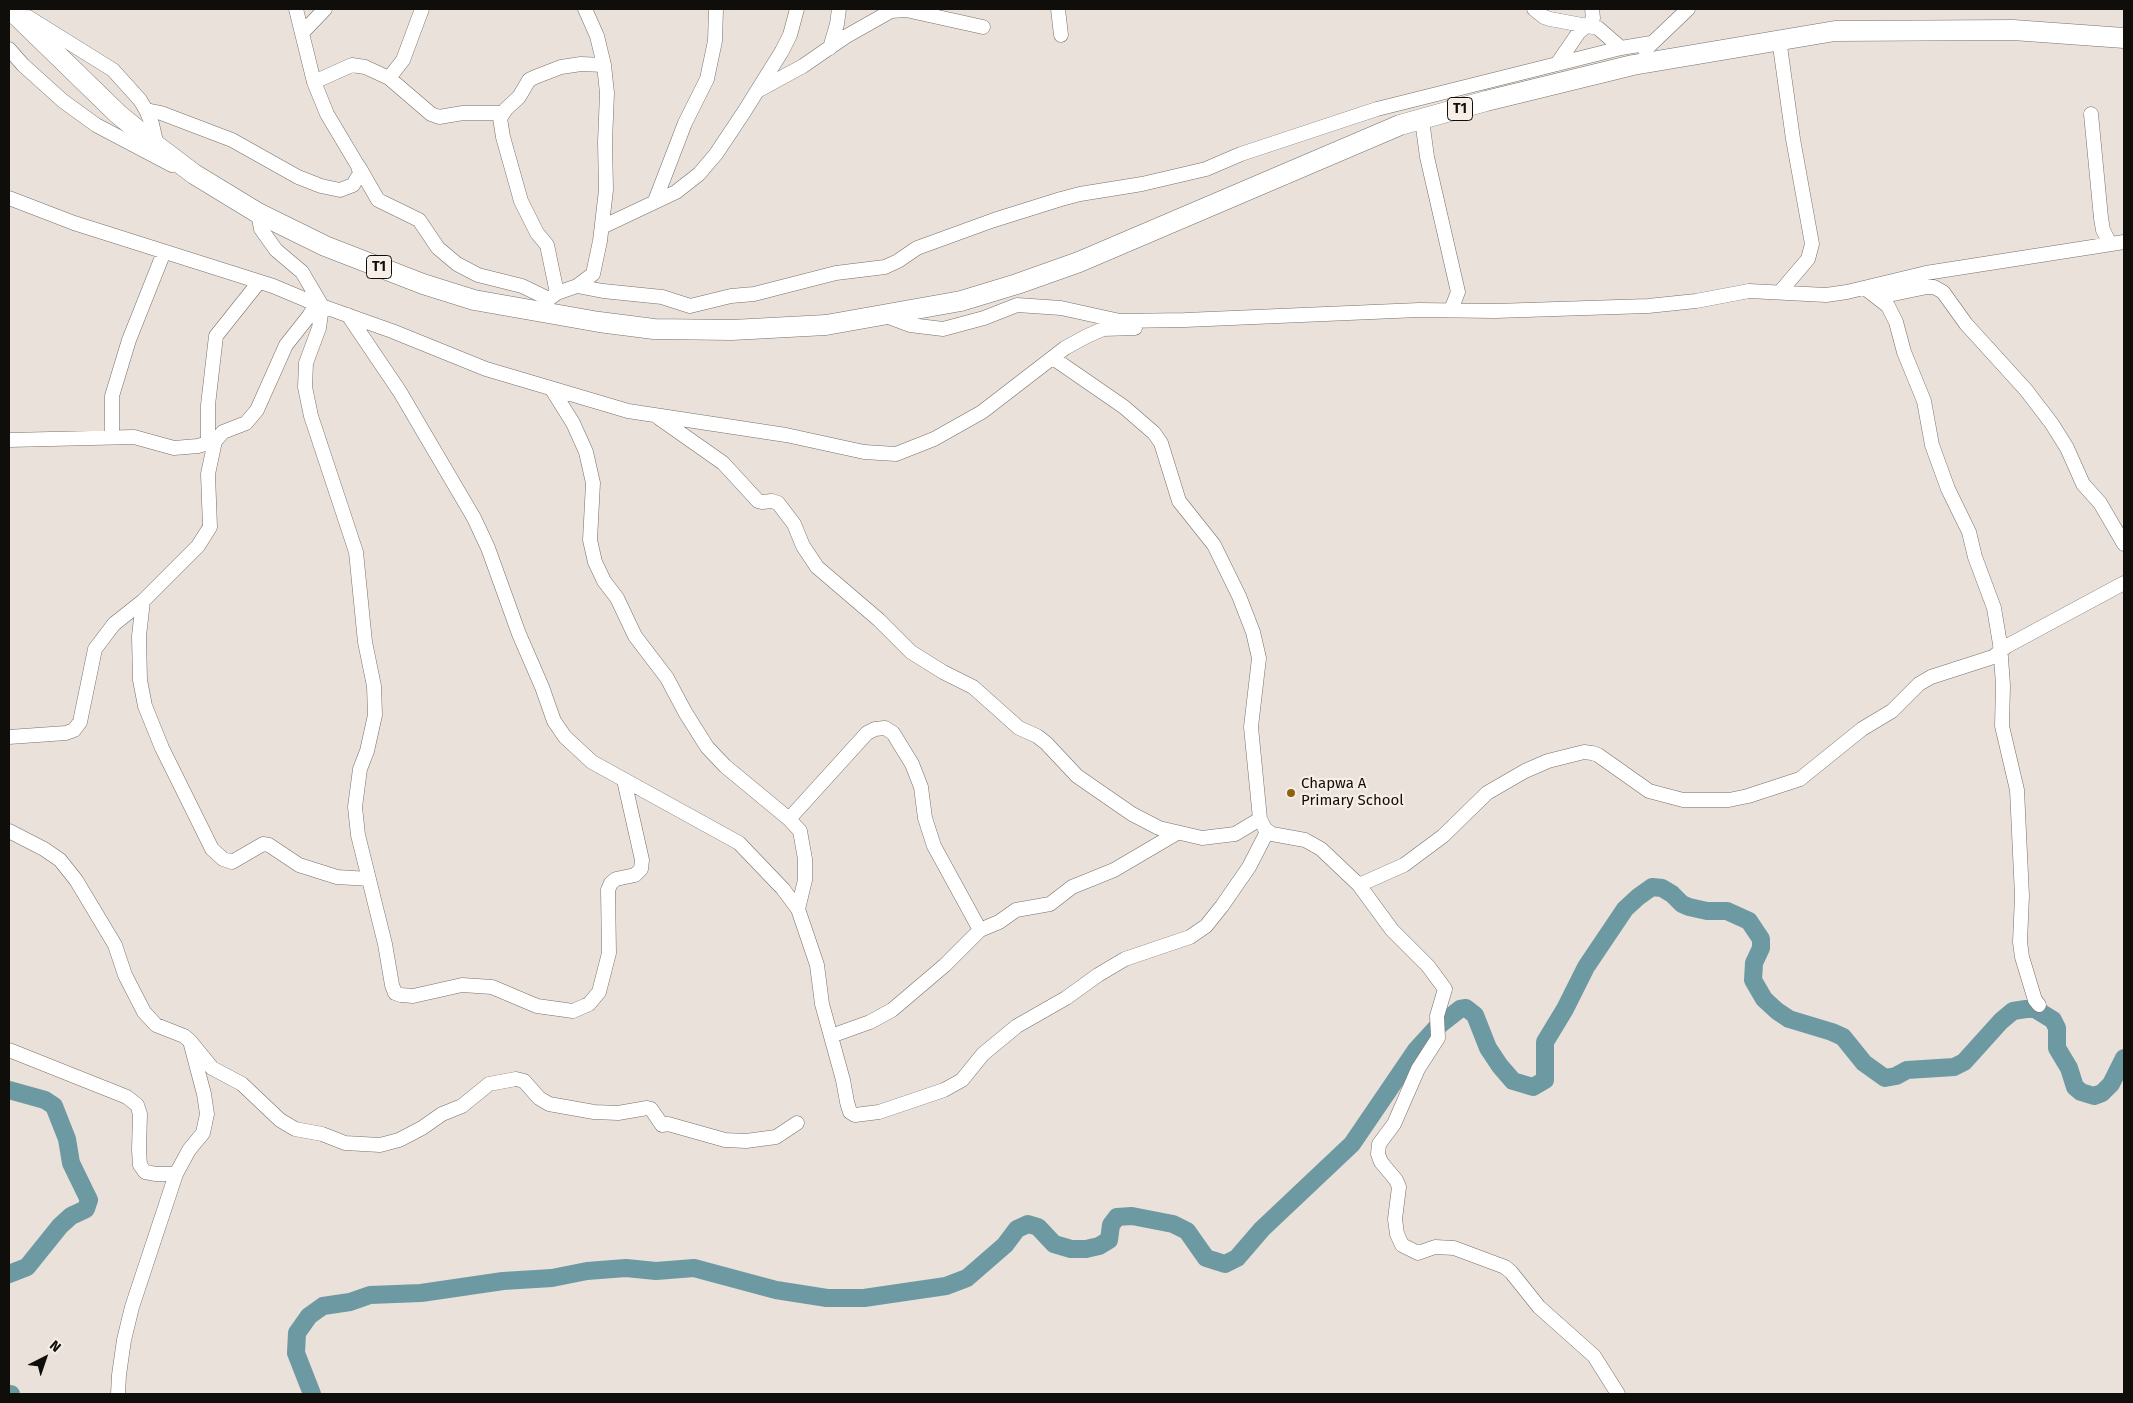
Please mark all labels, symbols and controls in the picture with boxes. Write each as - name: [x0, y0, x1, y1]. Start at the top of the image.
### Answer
- road number: T1: [1448, 98, 1472, 120]
- road number: T1: [366, 256, 392, 278]
- place label: Chapwa A Primary School: [1301, 775, 1404, 810]
- marker: Chapwa A Primary School: [1285, 787, 1297, 799]
- north arrow: [20, 1333, 70, 1383]
- text: N: [46, 1337, 64, 1356]

